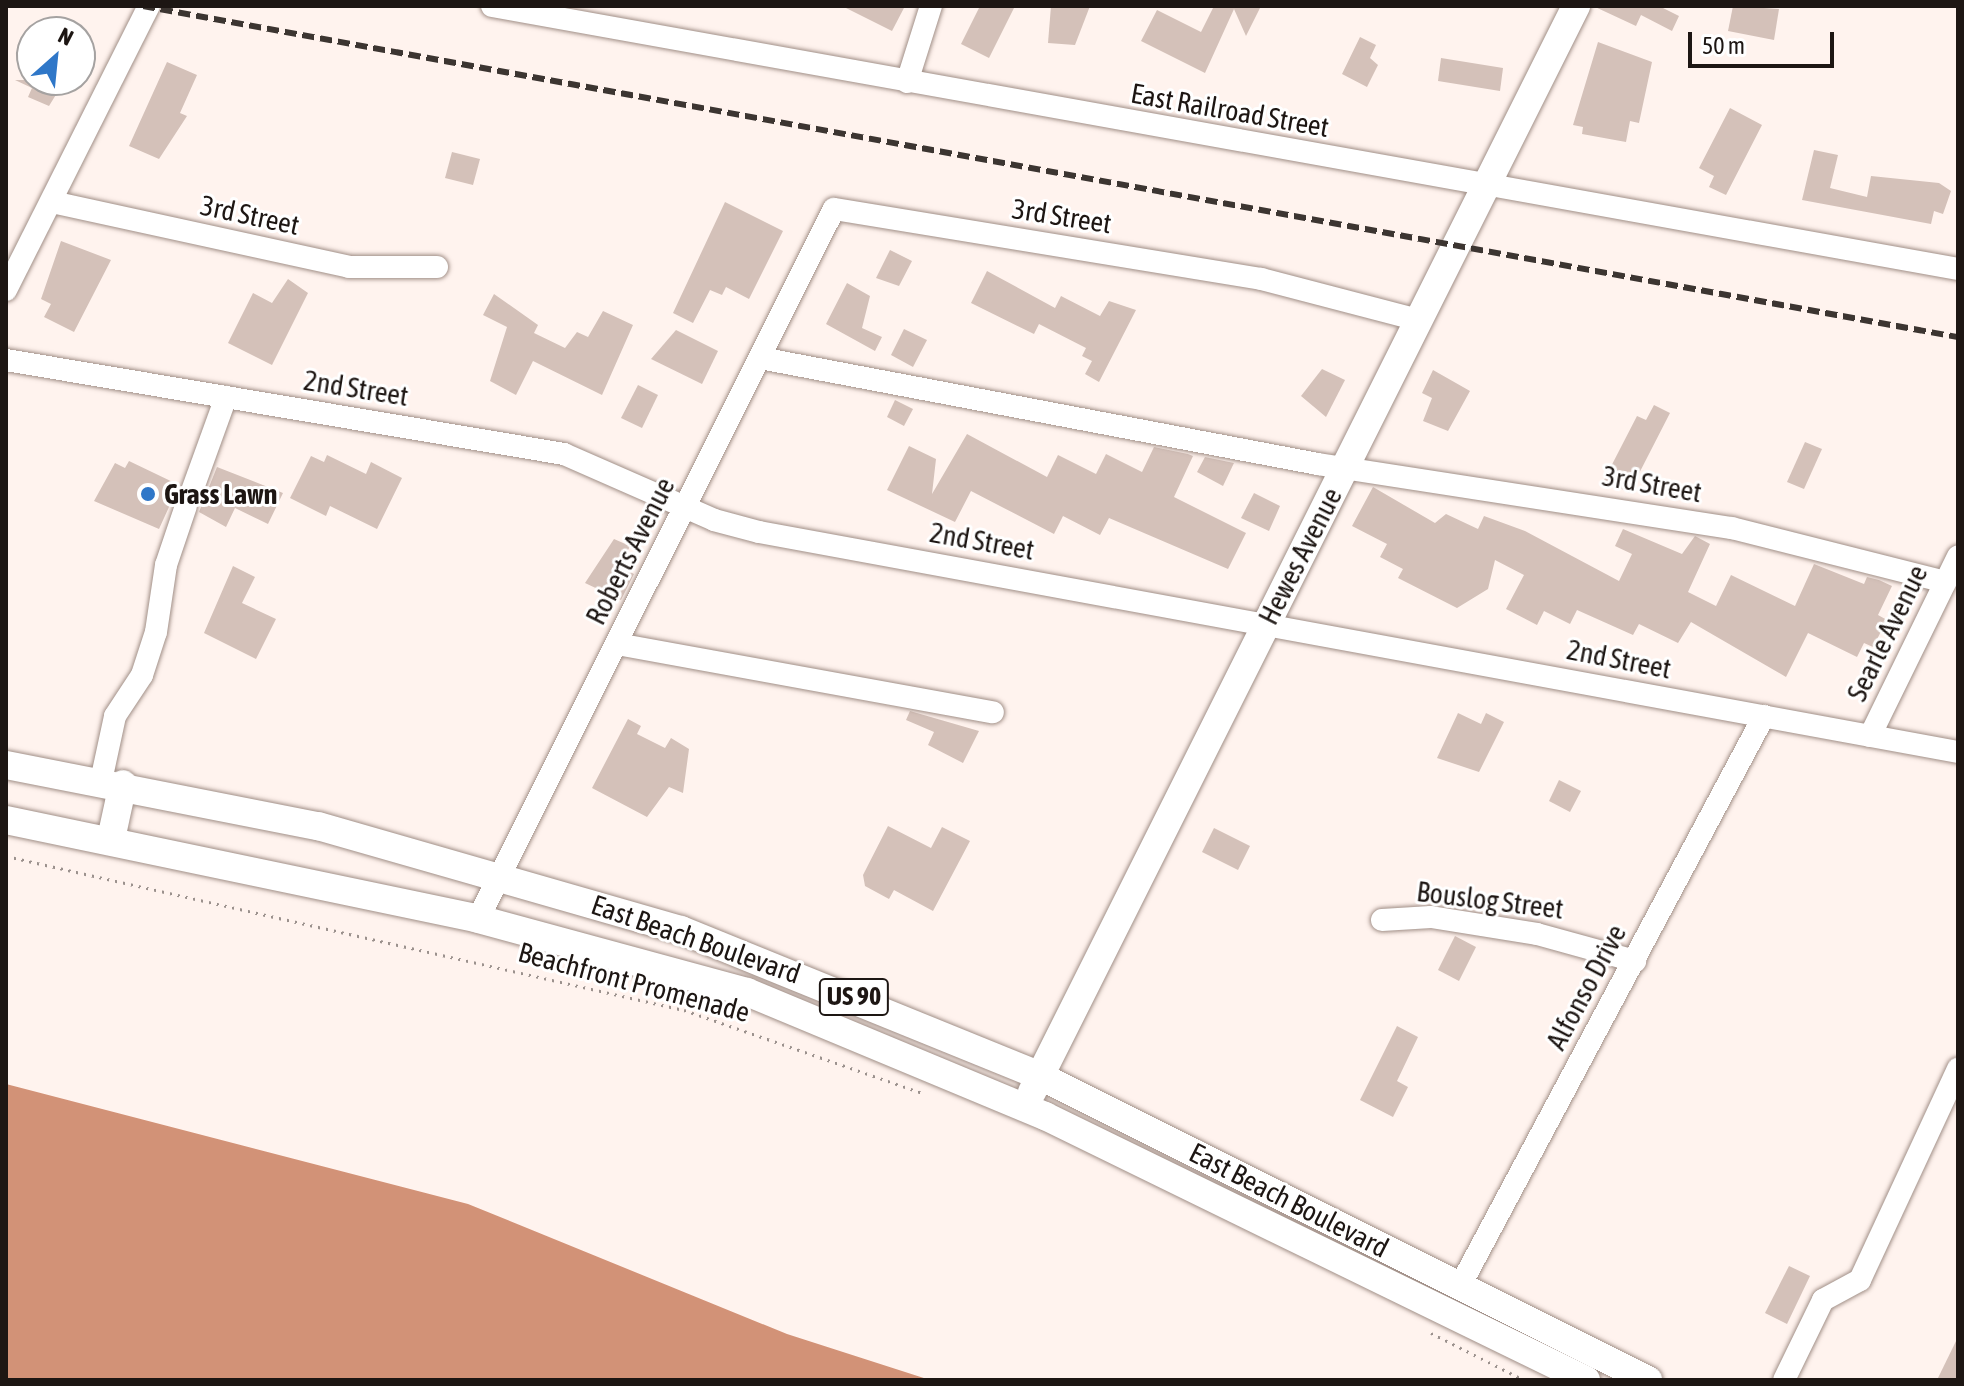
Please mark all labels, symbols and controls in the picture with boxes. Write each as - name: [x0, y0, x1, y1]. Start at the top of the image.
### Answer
- north arrow: [16, 16, 96, 96]
- scale bar: [1692, 16, 1838, 66]
- text: N: [54, 22, 78, 51]
- text: 50 m: [1702, 32, 1745, 59]
- street label: East Railroad Street: [1128, 76, 1332, 144]
- street label: 3rd Street: [198, 188, 302, 242]
- street label: 3rd Street: [1010, 192, 1114, 240]
- street label: 2nd Street: [301, 363, 411, 413]
- street label: 3rd Street: [1600, 459, 1704, 509]
- street label: Roberts Avenue: [579, 472, 681, 630]
- place label: Grass Lawn: [164, 477, 277, 511]
- street label: Hewes Avenue: [1251, 482, 1349, 630]
- marker: Grass Lawn: [139, 485, 157, 503]
- street label: 2nd Street: [927, 515, 1037, 567]
- street label: Searle Avenue: [1840, 560, 1934, 706]
- street label: 2nd Street: [1564, 632, 1674, 686]
- street label: Bouslog Street: [1415, 874, 1565, 926]
- street label: East Beach Boulevard: [587, 887, 805, 991]
- street label: Alfonso Drive: [1539, 919, 1633, 1055]
- street label: Beachfront Promenade: [515, 935, 753, 1029]
- road number: US 90: [818, 975, 890, 1019]
- street label: East Beach Boulevard: [1184, 1135, 1394, 1265]

